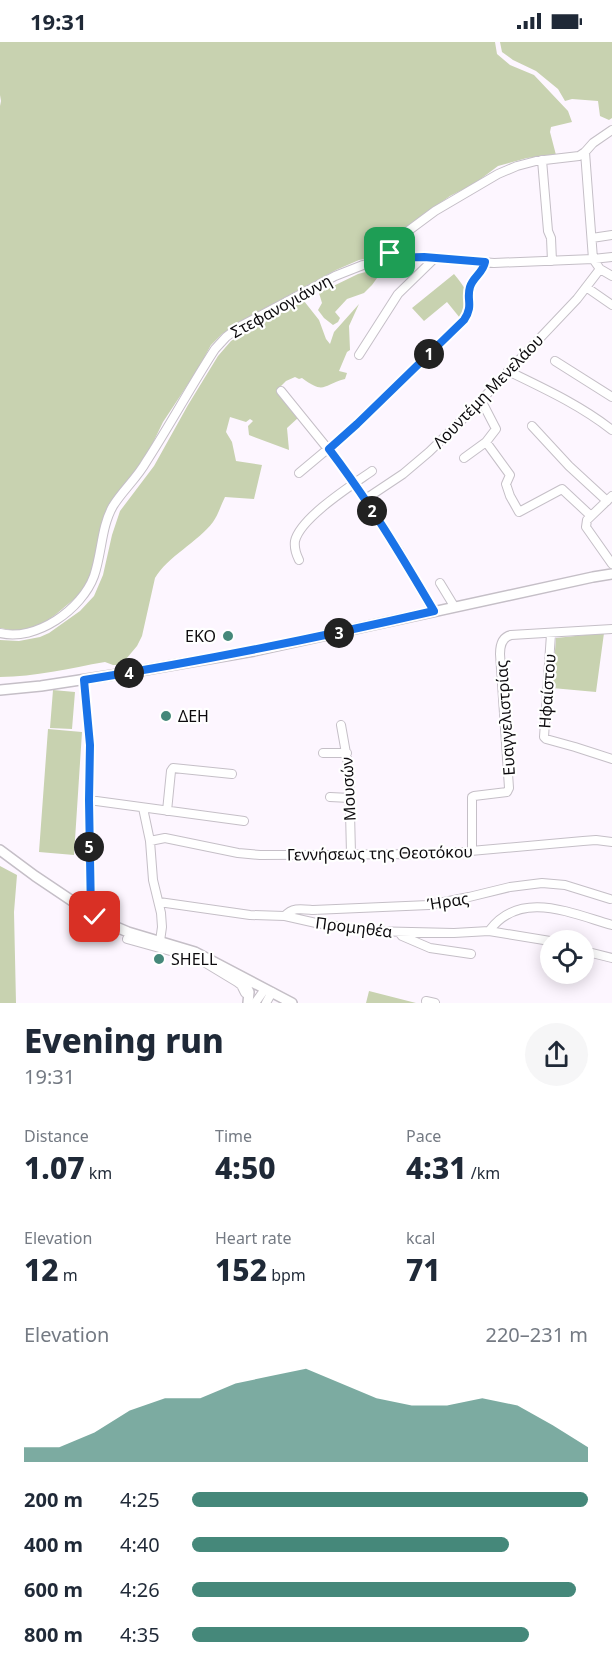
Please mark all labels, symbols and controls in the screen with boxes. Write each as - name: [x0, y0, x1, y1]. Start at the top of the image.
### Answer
- text: 19:31: [30, 6, 87, 36]
- pin: [364, 227, 415, 278]
- icon: arrive: [373, 236, 406, 269]
- street label: Στεφανογιάννη: [227, 269, 335, 343]
- street label: Λουντέμη Μενελάου: [428, 329, 548, 453]
- pin: 1: [414, 339, 444, 369]
- text: 1: [424, 343, 434, 365]
- pin: 2: [357, 496, 387, 526]
- text: 2: [367, 500, 377, 522]
- pin: 3: [324, 618, 354, 648]
- text: 3: [334, 622, 344, 644]
- place label: EKO: [185, 625, 216, 647]
- marker: EKO: [221, 629, 235, 643]
- street label: Ηφαίστου: [533, 653, 561, 729]
- pin: 4: [114, 658, 144, 688]
- street label: Ευαγγελιστρίας: [490, 659, 520, 776]
- text: 4: [124, 662, 134, 684]
- place label: ΔΕΗ: [178, 705, 209, 727]
- marker: ΔΕΗ: [159, 709, 173, 723]
- street label: Μουσών: [335, 756, 361, 822]
- pin: 5: [74, 832, 104, 862]
- text: 5: [84, 836, 94, 858]
- street label: Γεννήσεως της Θεοτόκου: [287, 840, 473, 866]
- street label: Ήρας: [426, 887, 471, 915]
- pin: [69, 891, 120, 942]
- icon: check: [78, 900, 111, 933]
- street label: Προμηθέα: [314, 911, 394, 943]
- map controls: [540, 930, 594, 984]
- button: locate: [540, 930, 594, 984]
- place label: SHELL: [171, 948, 217, 970]
- marker: SHELL: [152, 952, 166, 966]
- text: Evening run: [24, 1018, 224, 1063]
- button: share: [525, 1023, 588, 1086]
- text: 19:31: [24, 1063, 75, 1090]
- text: Distance: [24, 1125, 89, 1147]
- text: Time: [215, 1125, 252, 1147]
- text: Pace: [406, 1125, 441, 1147]
- text: 1.07: [24, 1147, 85, 1188]
- text: 4:50: [215, 1147, 276, 1188]
- text: 4:31: [406, 1147, 467, 1188]
- text: km: [85, 1162, 112, 1184]
- text: /km: [467, 1162, 500, 1184]
- text: Elevation: [24, 1227, 92, 1249]
- text: Heart rate: [215, 1227, 291, 1249]
- text: kcal: [406, 1227, 435, 1249]
- text: 12: [24, 1249, 59, 1290]
- text: 152: [215, 1249, 267, 1290]
- text: 71: [406, 1249, 441, 1290]
- text: m: [59, 1264, 78, 1286]
- text: bpm: [267, 1264, 306, 1286]
- text: Elevation: [24, 1321, 109, 1348]
- text: 220–231 m: [485, 1321, 588, 1348]
- text: 200 m: [24, 1486, 83, 1513]
- text: 4:25: [120, 1486, 160, 1513]
- text: 400 m: [24, 1531, 83, 1558]
- text: 4:40: [120, 1531, 160, 1558]
- text: 600 m: [24, 1576, 83, 1603]
- text: 4:26: [120, 1576, 160, 1603]
- text: 800 m: [24, 1621, 83, 1648]
- text: 4:35: [120, 1621, 160, 1648]

